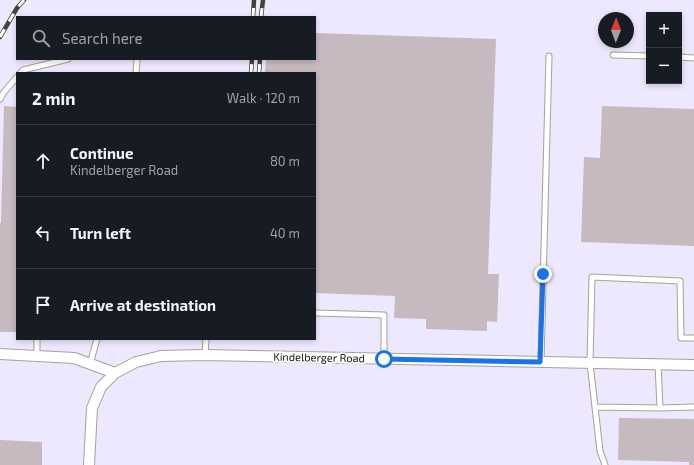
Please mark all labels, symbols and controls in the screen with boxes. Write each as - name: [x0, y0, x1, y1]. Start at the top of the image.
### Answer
- north arrow: [598, 12, 634, 48]
- map controls: [646, 12, 682, 84]
- button: +: [646, 12, 682, 48]
- search box: [16, 16, 316, 60]
- icon: search: [30, 27, 52, 49]
- text: Search here: [62, 29, 143, 47]
- button: −: [646, 48, 682, 84]
- text: 2 min: [32, 88, 75, 108]
- text: Walk · 120 m: [227, 90, 300, 106]
- text: Continue: [70, 144, 133, 162]
- icon: ahead: [32, 150, 54, 172]
- text: 80 m: [270, 153, 300, 169]
- text: Kindelberger Road: [70, 162, 178, 178]
- icon: left: [32, 222, 54, 244]
- text: Turn left: [70, 224, 131, 242]
- text: 40 m: [270, 225, 300, 241]
- route end: [534, 265, 552, 283]
- icon: arrive: [32, 294, 54, 316]
- text: Arrive at destination: [70, 296, 216, 314]
- street label: Kindelberger Road: [273, 350, 365, 364]
- route start: [375, 350, 393, 368]

